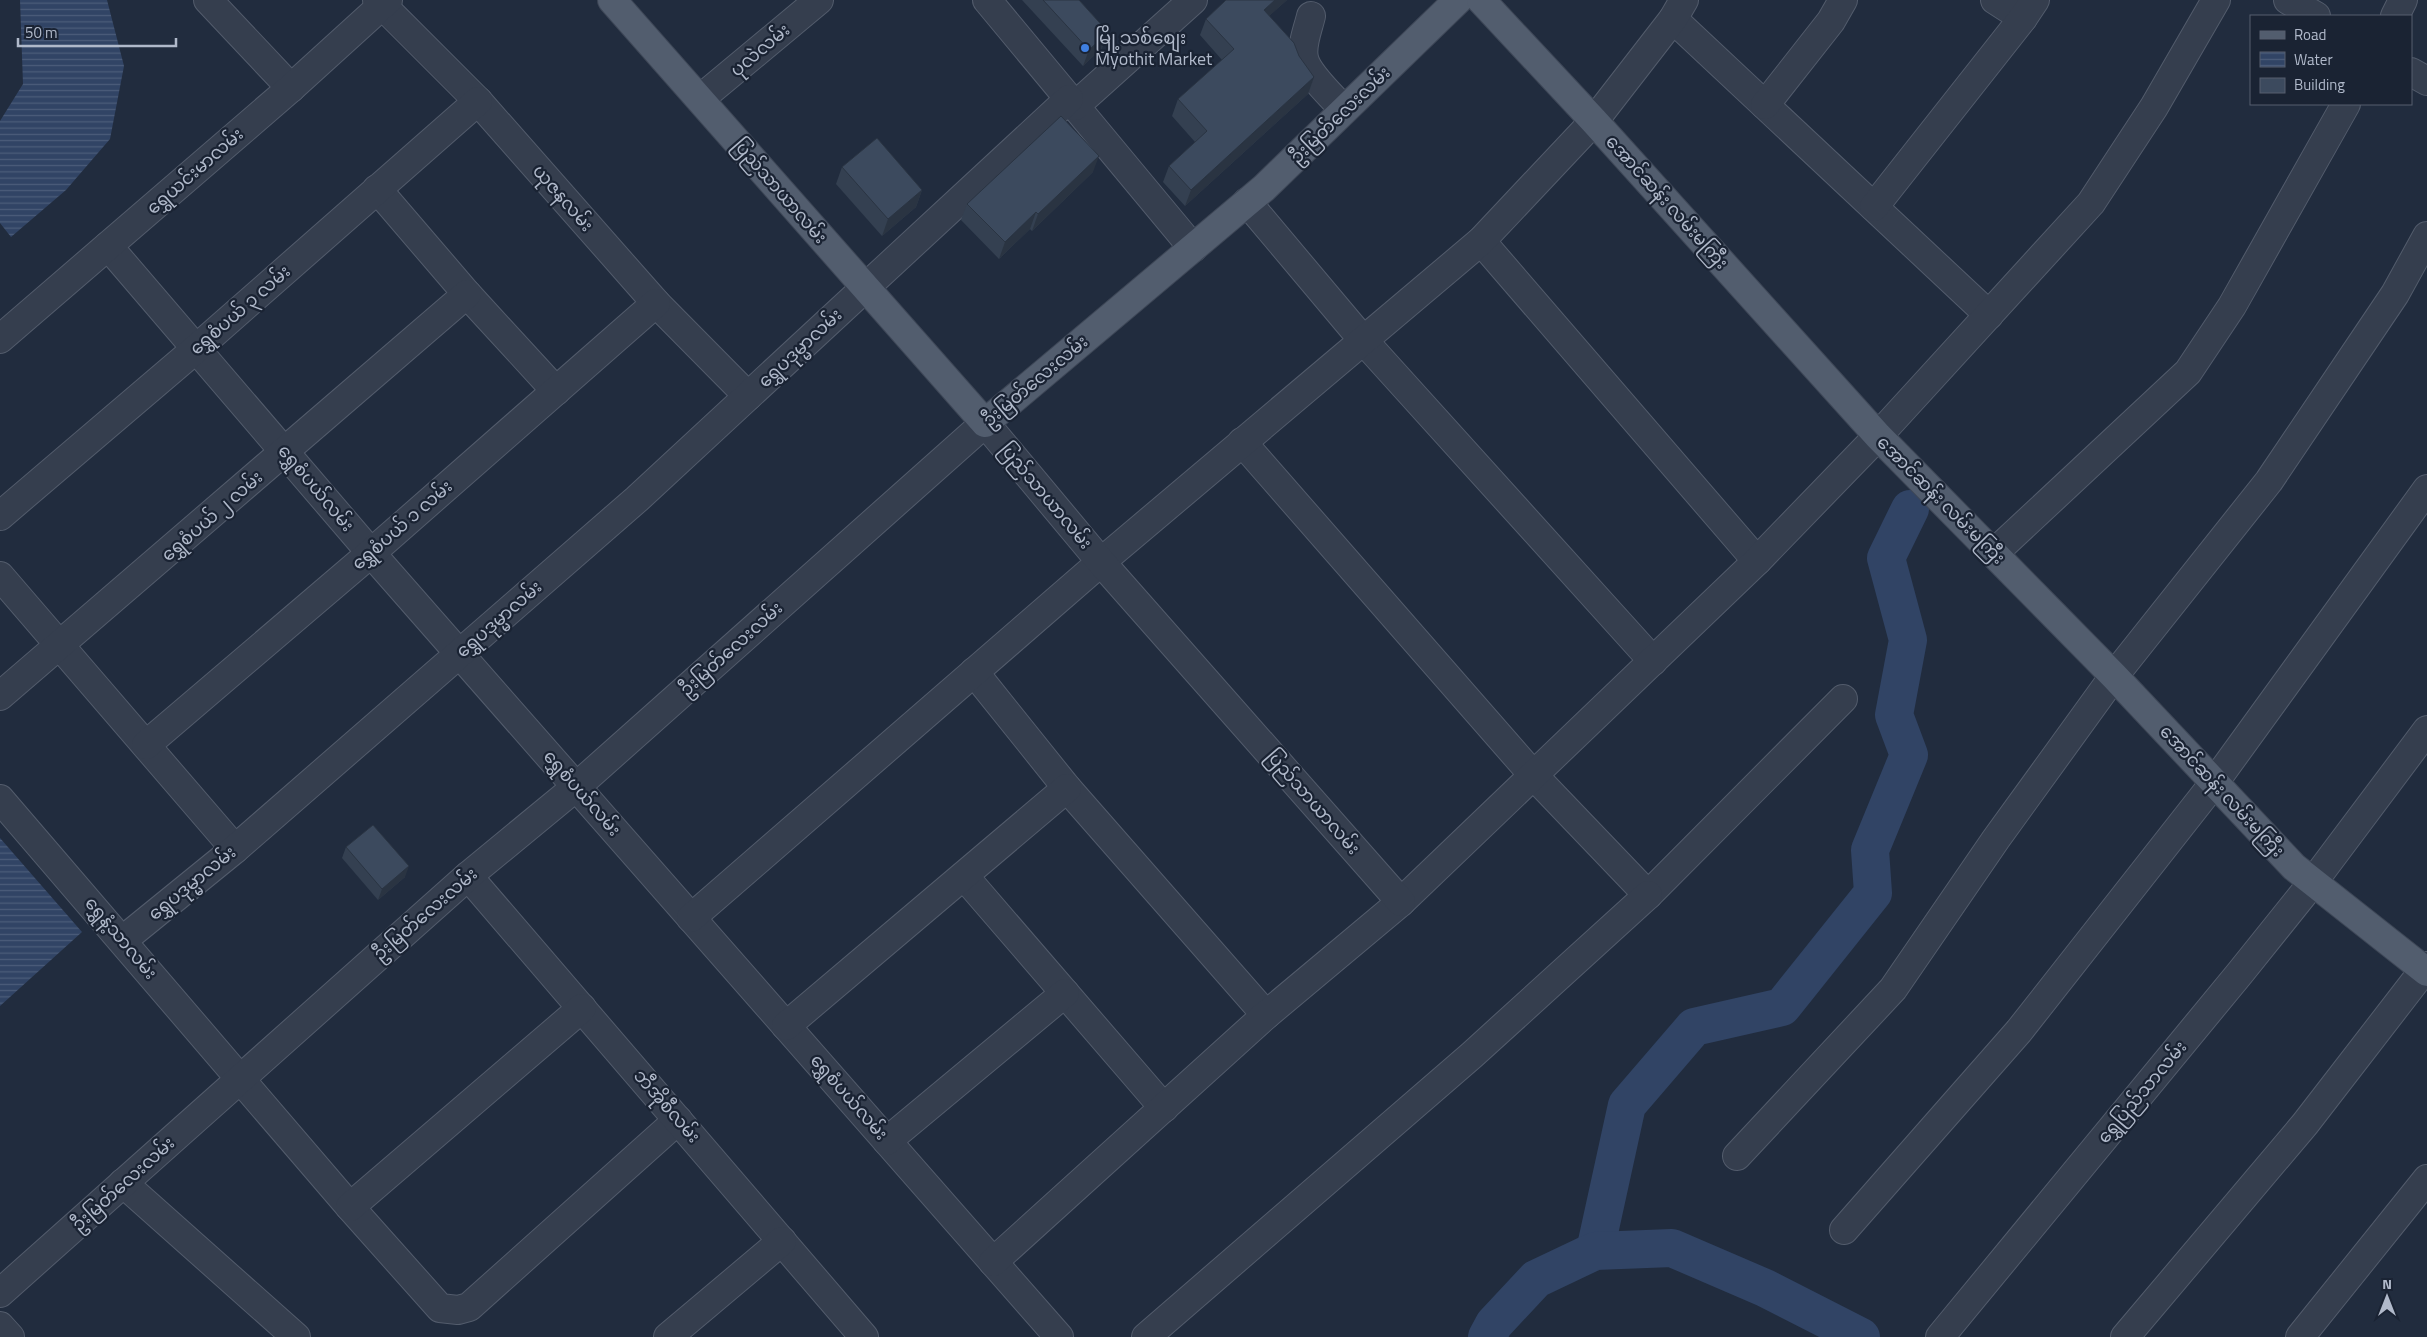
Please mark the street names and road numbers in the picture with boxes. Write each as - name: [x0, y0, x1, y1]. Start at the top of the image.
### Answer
- street label: ပုလဲလမ်း: [724, 16, 797, 84]
- street label: ဦးမြတ်လေးလမ်း: [1283, 59, 1398, 171]
- street label: ရွှေယင်းမာလမ်း: [140, 121, 250, 222]
- street label: အောင်ဆန်း လမ်းမကြီး: [1598, 129, 1735, 276]
- street label: ပြည်သာယာလမ်း: [725, 132, 834, 251]
- street label: ယုဇနလမ်း: [525, 158, 600, 239]
- street label: ရွှေစံပယ် ၃ လမ်း: [183, 258, 297, 363]
- street label: ရွှေပဒုမ္မာလမ်း: [752, 302, 849, 396]
- street label: ဦးမြတ်လေးလမ်း: [976, 328, 1095, 435]
- street label: အောင်ဆန်း လမ်းမကြီး: [1869, 429, 2012, 572]
- street label: ပြည်သာယာလမ်း: [992, 436, 1099, 556]
- street label: ရွှေစံပယ်လမ်း: [270, 438, 361, 539]
- street label: ရွှေစံပယ် ၂ လမ်း: [155, 464, 270, 569]
- street label: ရွှေစံပယ် ၁ လမ်း: [345, 473, 459, 578]
- street label: ရွှေပဒုမ္မာလမ်း: [450, 574, 549, 665]
- street label: ဦးမြတ်လေးလမ်း: [673, 595, 790, 704]
- street label: အောင်ဆန်း လမ်းမကြီး: [2152, 718, 2291, 864]
- street label: ပြည်သာယာလမ်း: [1258, 743, 1367, 862]
- street label: ရွှေစံပယ်လမ်း: [536, 744, 628, 843]
- street label: ရွှေပဒုမ္မာလမ်း: [142, 839, 243, 928]
- street label: ဦးမြတ်လေးလမ်း: [366, 860, 484, 968]
- street label: ရွှေနံ့သာလမ်း: [77, 890, 164, 986]
- street label: ရွှေပြည်သာလမ်း: [2090, 1034, 2194, 1150]
- street label: ရွှေစံပယ်လမ်း: [803, 1048, 895, 1147]
- street label: ဘီအိုစီလမ်း: [626, 1063, 707, 1150]
- street label: ဦးမြတ်လေးလမ်း: [65, 1130, 182, 1239]

